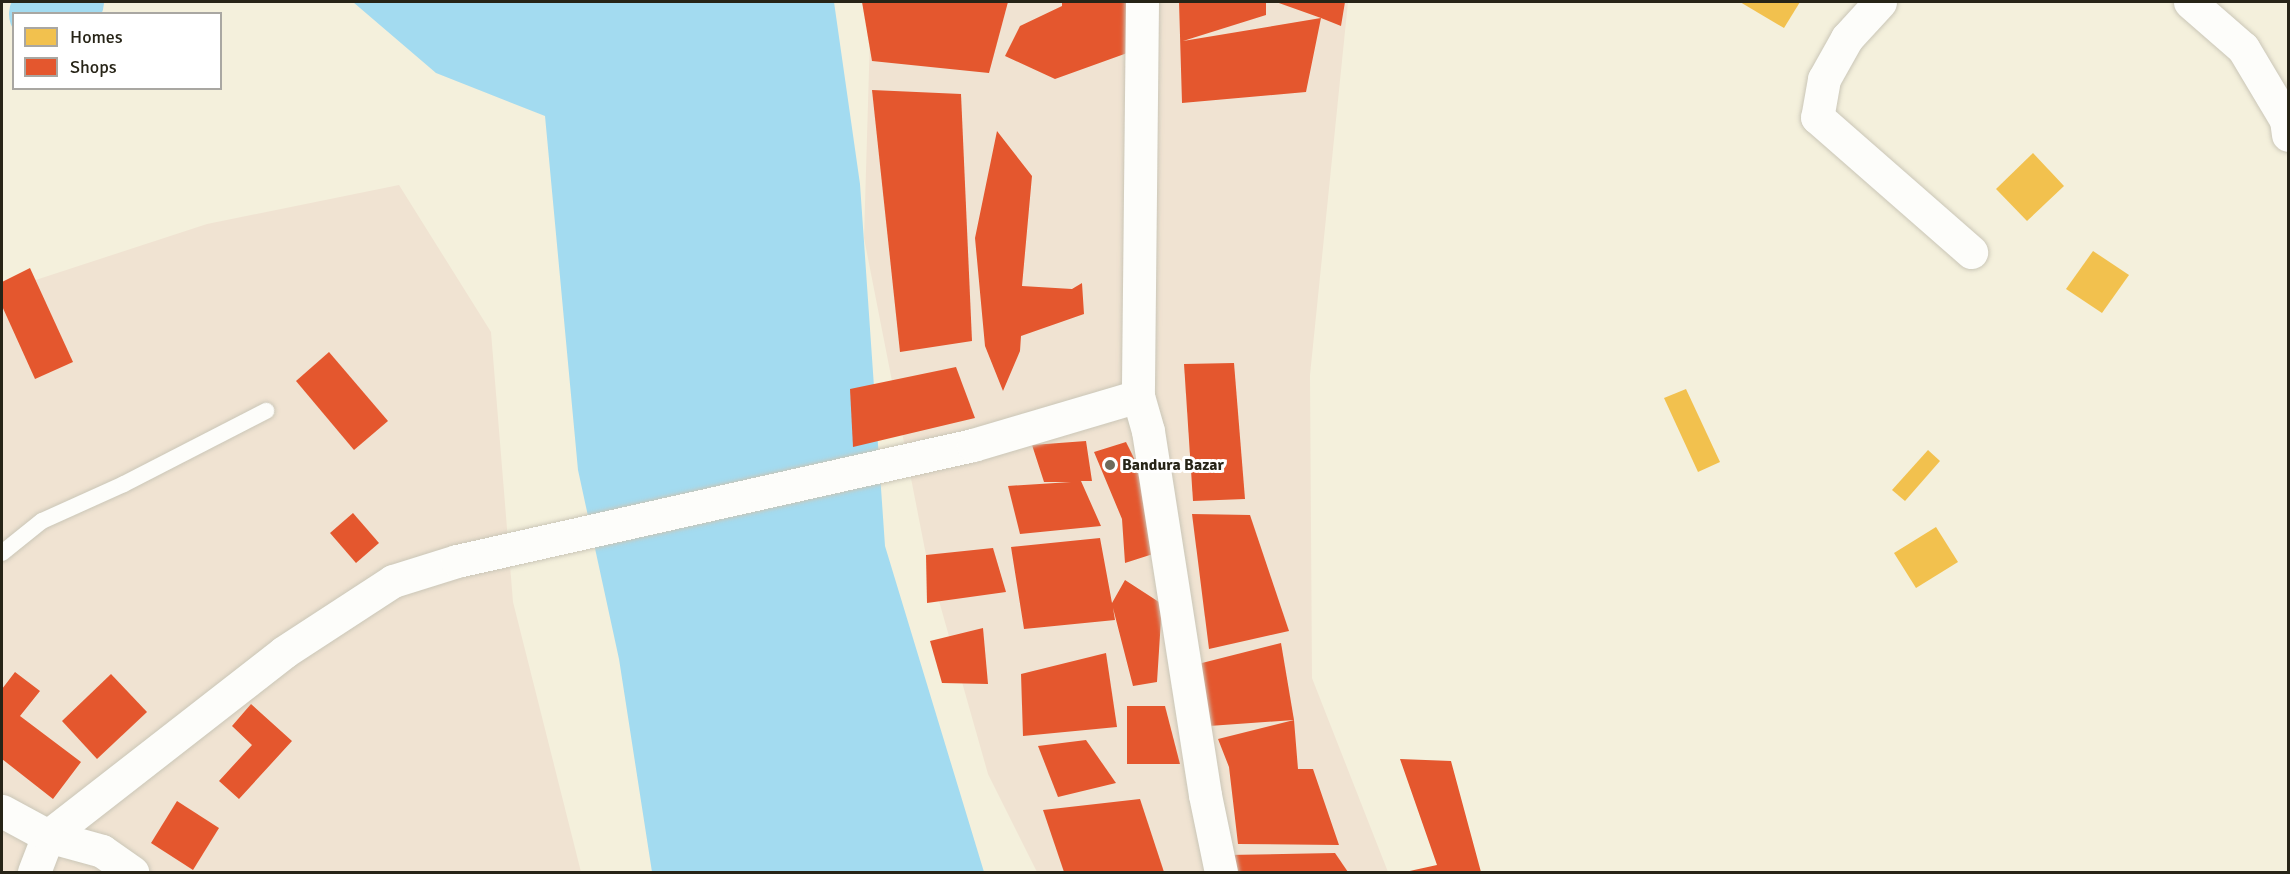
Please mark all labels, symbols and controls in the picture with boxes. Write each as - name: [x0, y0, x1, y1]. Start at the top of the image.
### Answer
- legend: [12, 12, 222, 90]
- text: Homes: [70, 26, 123, 48]
- text: Shops: [70, 56, 117, 78]
- place label: Bandura Bazar: [1122, 455, 1224, 475]
- marker: Bandura Bazar: [1103, 458, 1117, 472]

